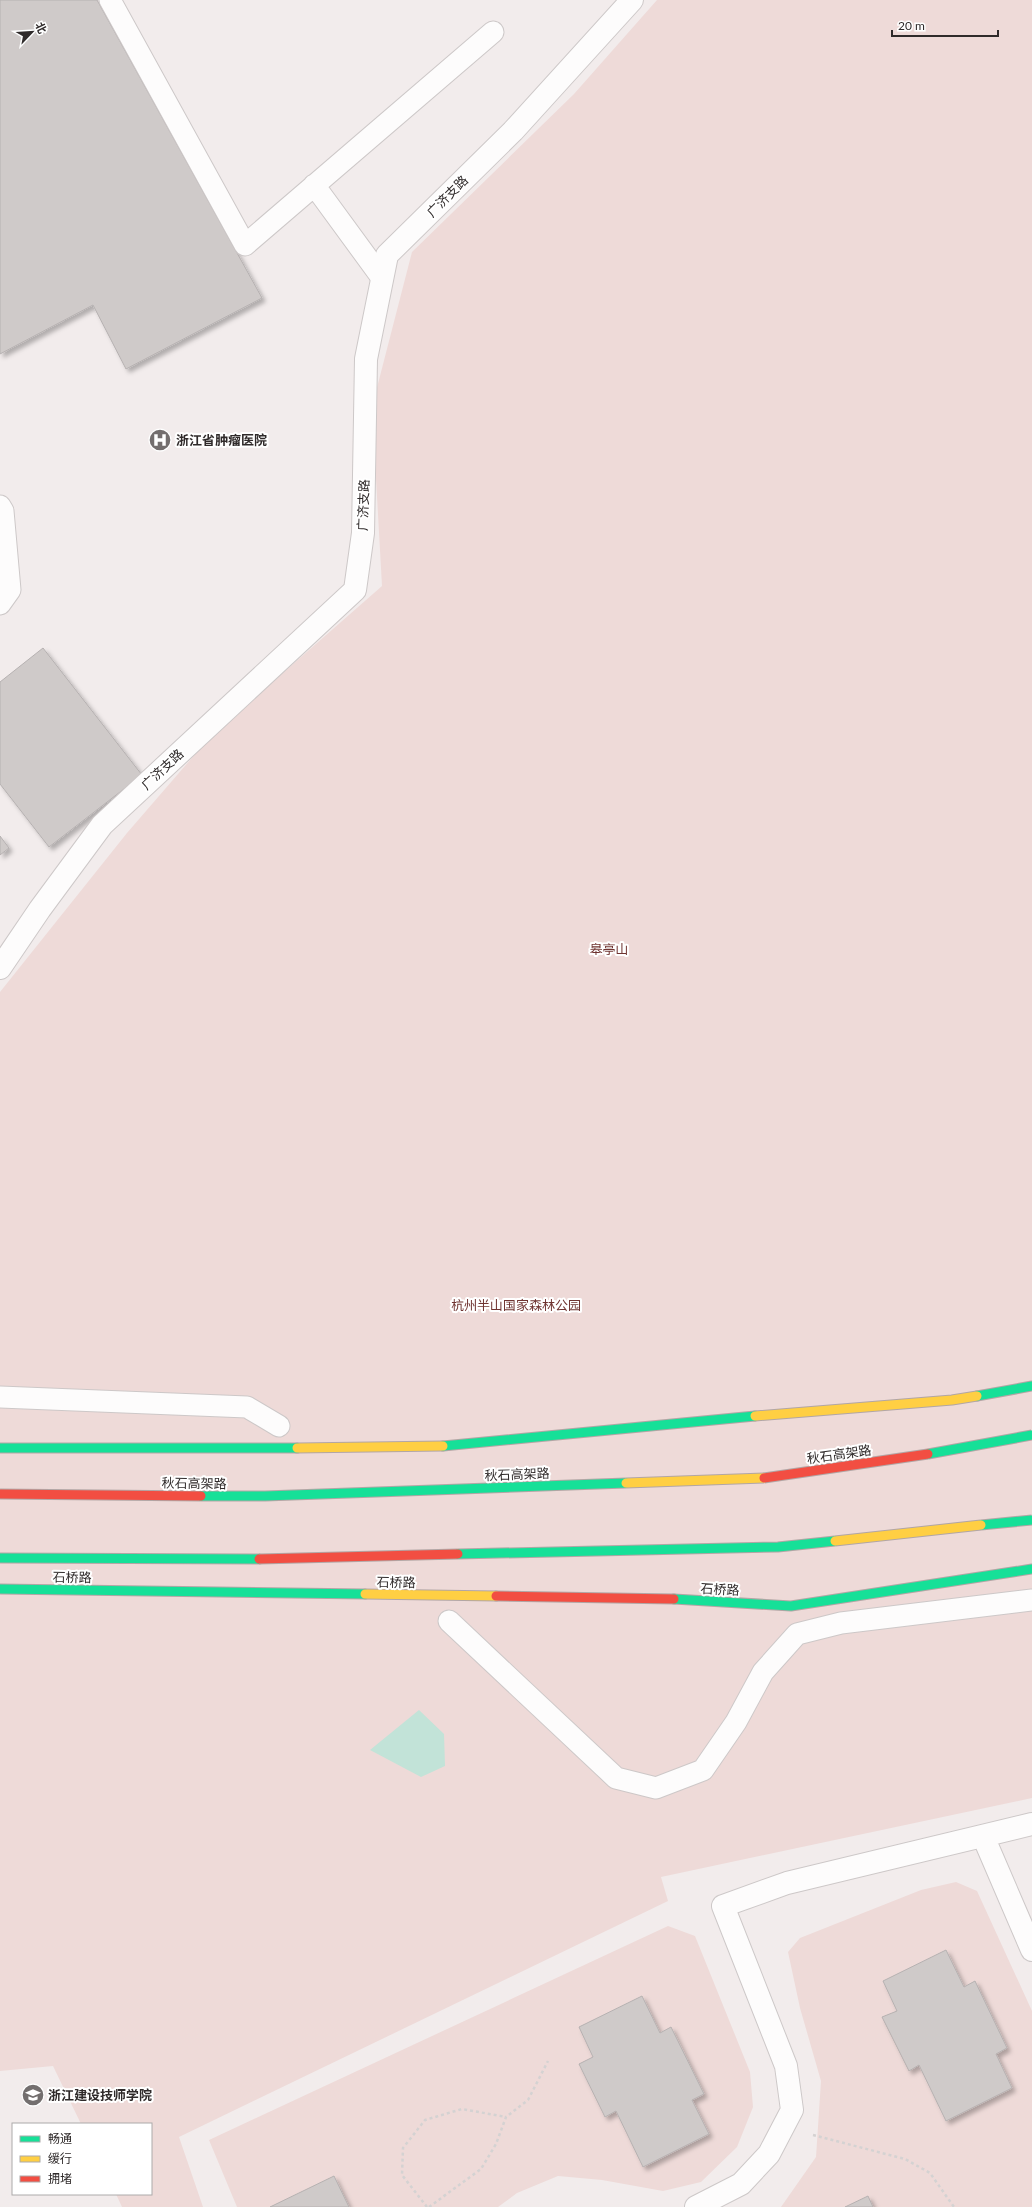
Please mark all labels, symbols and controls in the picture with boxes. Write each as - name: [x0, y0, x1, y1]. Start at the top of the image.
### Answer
- north arrow: [12, 12, 52, 52]
- scale bar: [892, 12, 998, 38]
- text: 20 m: [898, 18, 925, 33]
- text: 北: [33, 20, 50, 35]
- street label: 广济支路: [423, 172, 471, 220]
- hospital icon: 浙江省肿瘤医院: [147, 427, 173, 453]
- place label: 浙江省肿瘤医院: [176, 432, 267, 448]
- street label: 广济支路: [354, 479, 372, 531]
- street label: 广济支路: [138, 745, 186, 793]
- park label: 皋亭山: [589, 941, 629, 957]
- park label: 杭州半山国家森林公园: [451, 1297, 581, 1313]
- street label: 秋石高架路: [806, 1442, 872, 1466]
- street label: 秋石高架路: [484, 1465, 550, 1483]
- street label: 秋石高架路: [161, 1474, 227, 1492]
- street label: 石桥路: [52, 1569, 92, 1585]
- street label: 石桥路: [376, 1574, 416, 1590]
- street label: 石桥路: [700, 1580, 740, 1598]
- school or university icon: 浙江建设技师学院: [20, 2082, 46, 2108]
- place label: 浙江建设技师学院: [48, 2087, 152, 2103]
- legend: [12, 2123, 152, 2195]
- text: 畅通: [48, 2131, 72, 2146]
- text: 缓行: [48, 2151, 72, 2166]
- text: 拥堵: [48, 2171, 72, 2186]

